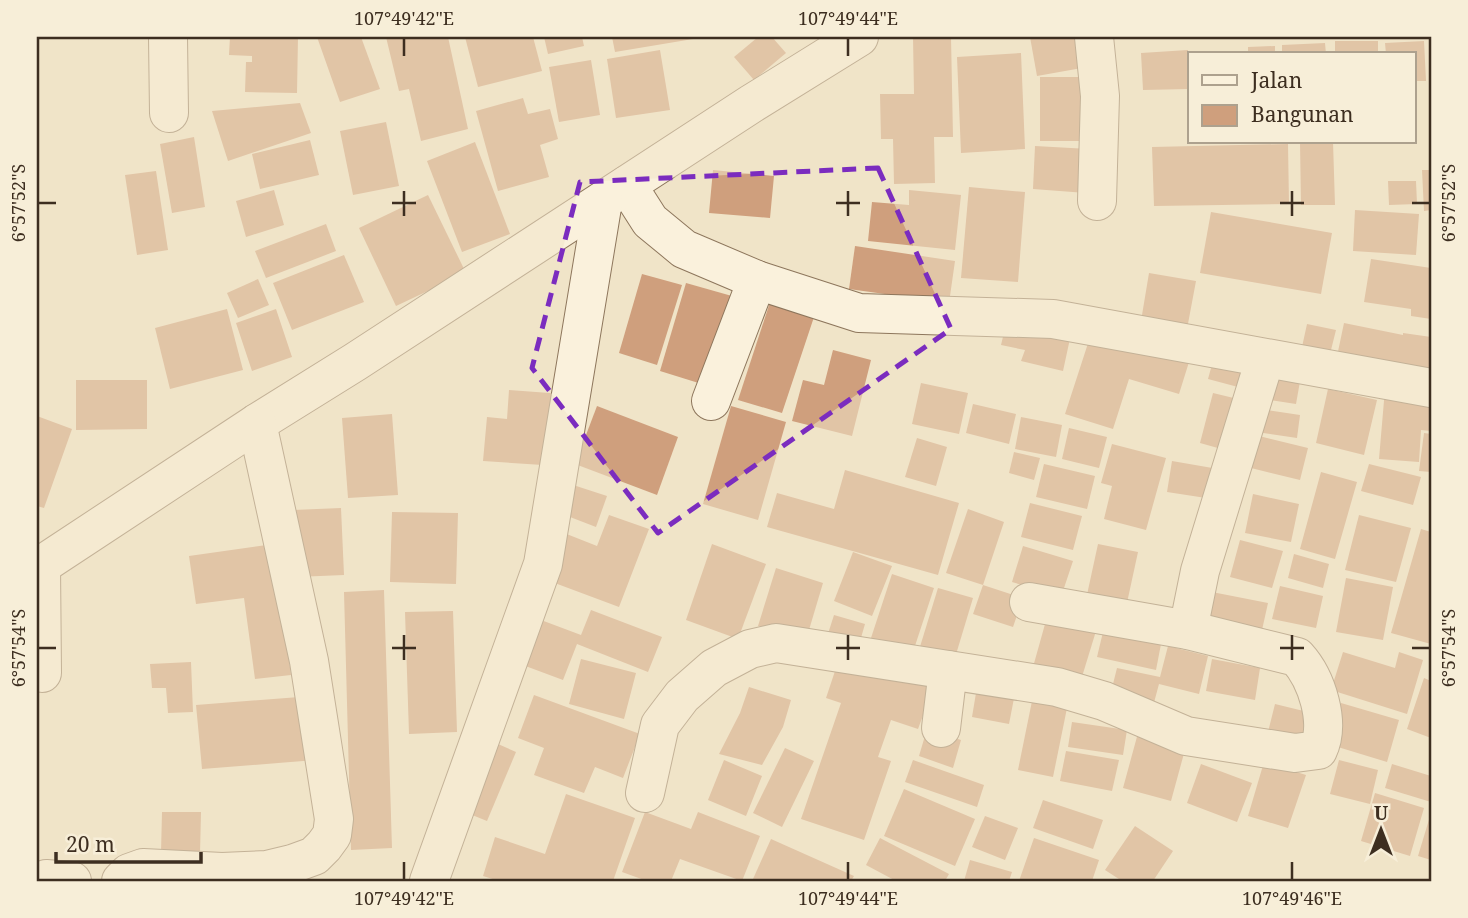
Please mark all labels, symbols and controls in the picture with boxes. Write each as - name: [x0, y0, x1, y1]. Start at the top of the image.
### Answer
- text: 107°49'42"E: [354, 6, 454, 30]
- text: 107°49'44"E: [798, 6, 898, 30]
- legend: [1188, 52, 1416, 144]
- text: Jalan: [1250, 66, 1302, 94]
- text: Bangunan: [1251, 100, 1354, 128]
- text: 6°57'52"S: [6, 164, 30, 242]
- text: 6°57'52"S: [1436, 164, 1460, 242]
- text: 6°57'54"S: [6, 609, 30, 687]
- text: 6°57'54"S: [1436, 609, 1460, 687]
- north arrow: [1346, 796, 1416, 866]
- text: U: [1374, 800, 1388, 826]
- scale bar: [56, 820, 201, 864]
- text: 20 m: [66, 830, 115, 858]
- text: 107°49'42"E: [354, 886, 454, 910]
- text: 107°49'44"E: [798, 886, 898, 910]
- text: 107°49'46"E: [1242, 886, 1342, 910]

